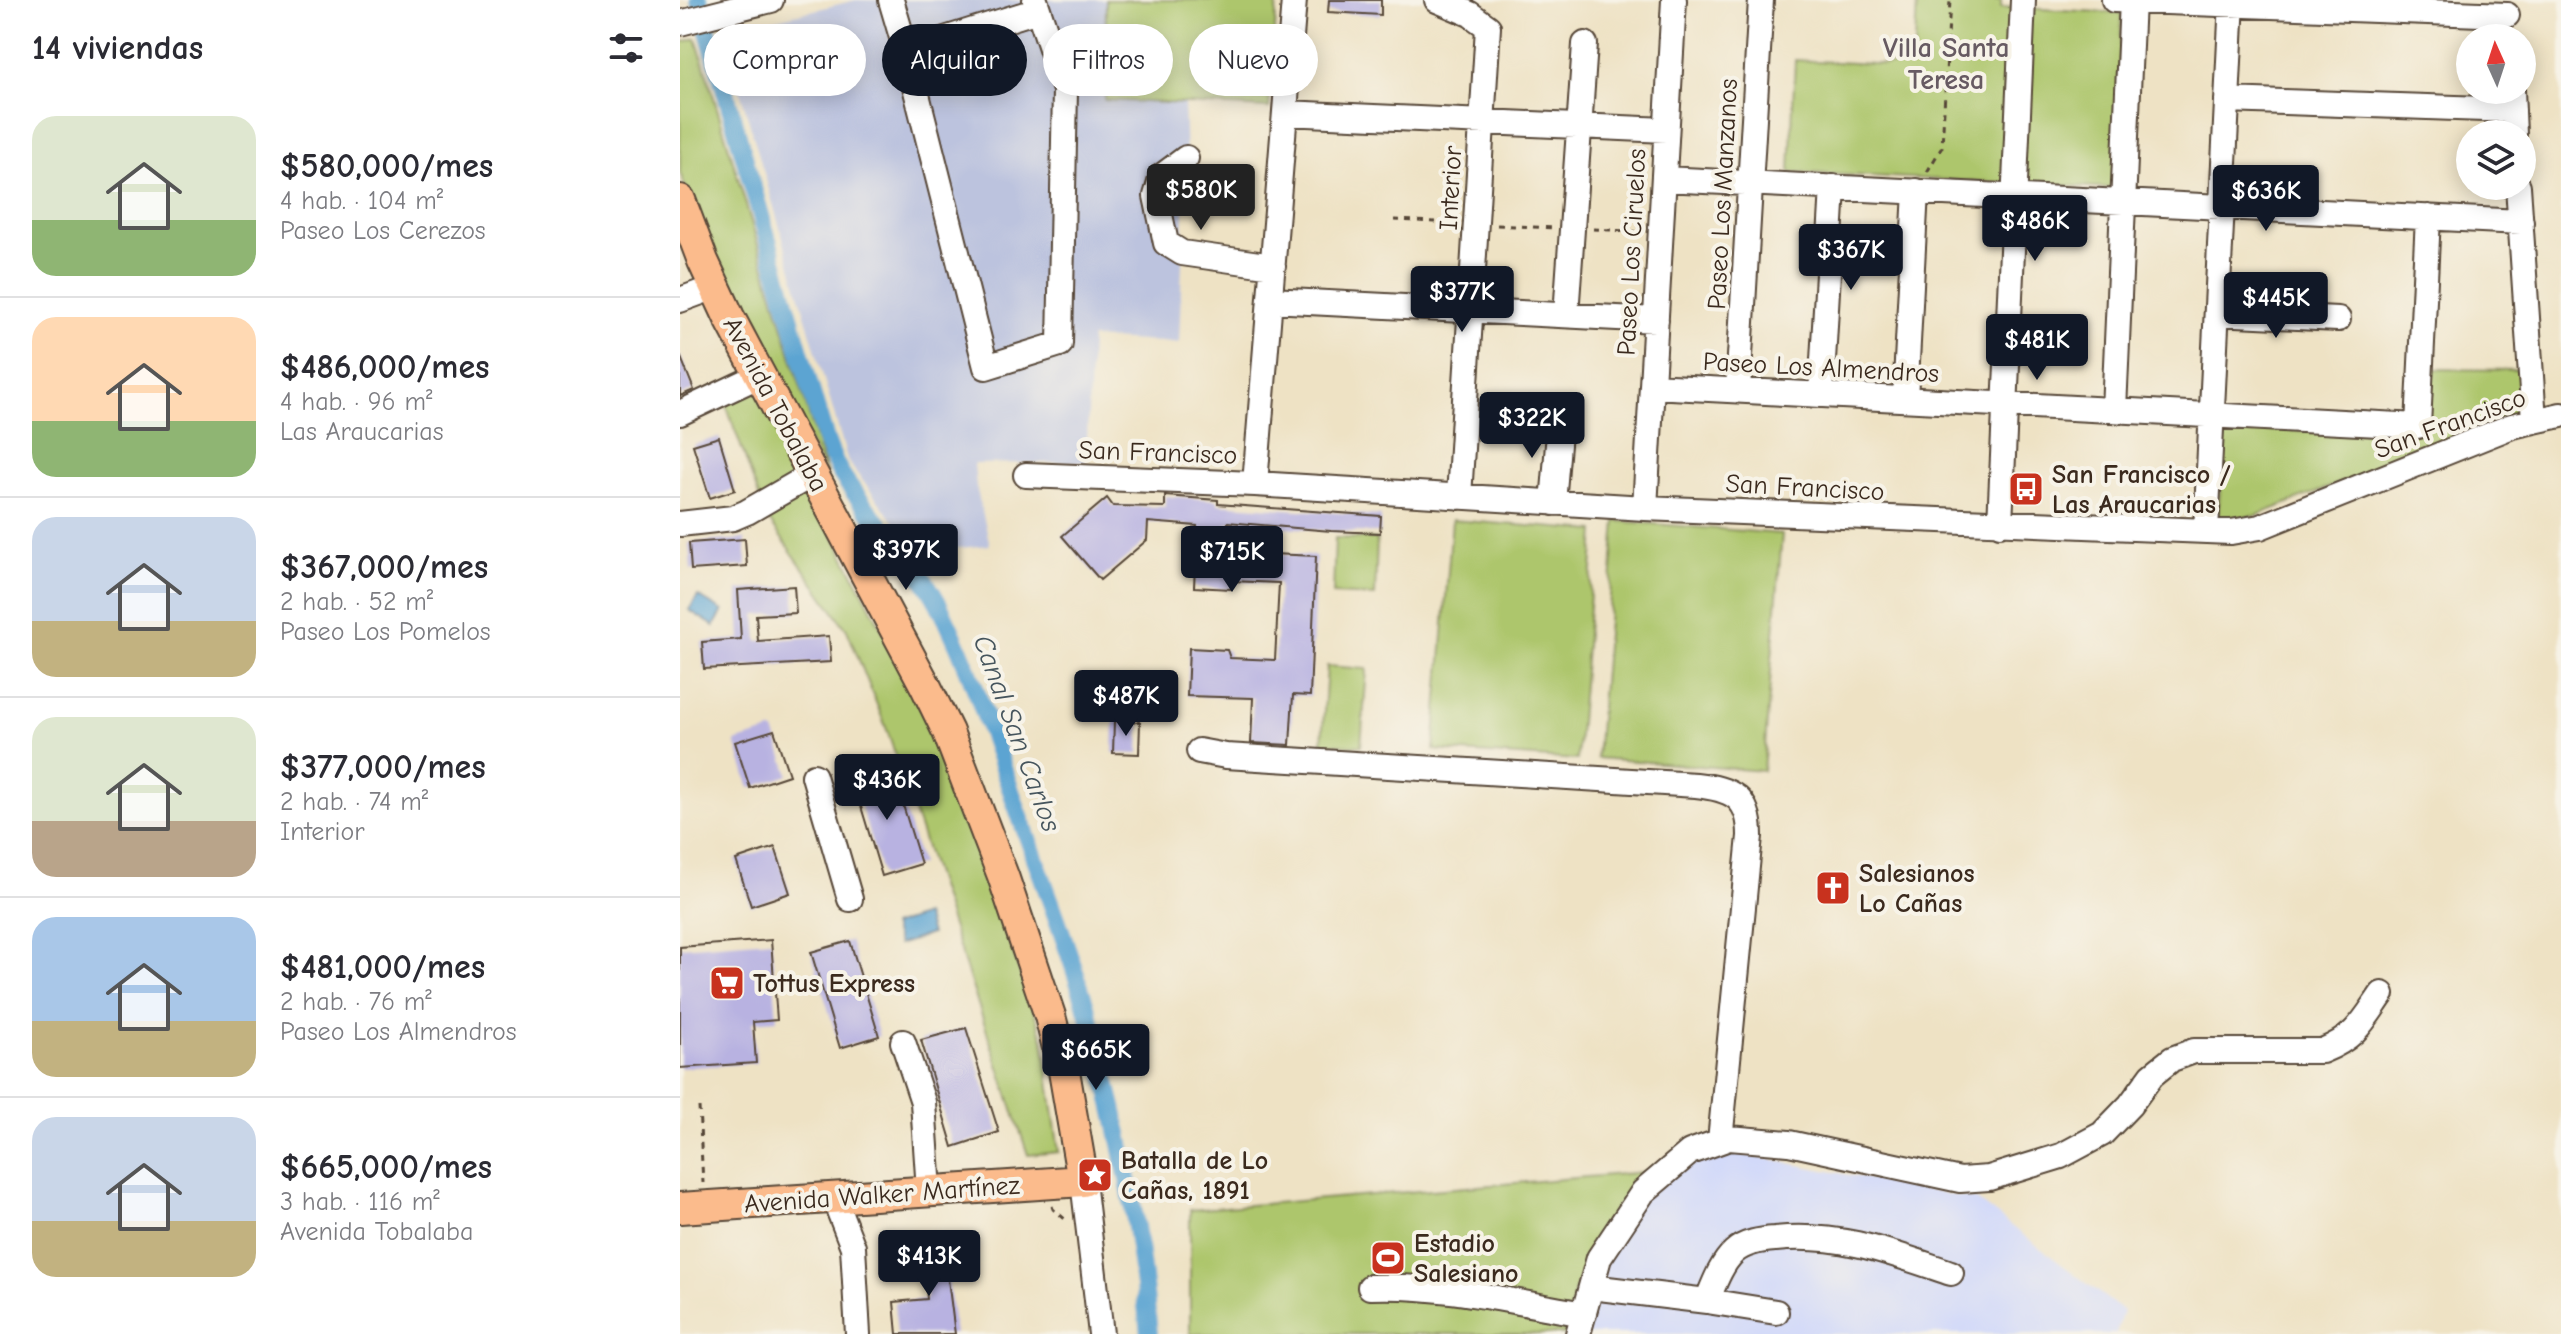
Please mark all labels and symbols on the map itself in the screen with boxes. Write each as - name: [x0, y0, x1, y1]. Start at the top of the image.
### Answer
- north arrow: [2456, 24, 2536, 104]
- district label: Villa Santa Teresa: [1883, 32, 2009, 96]
- street label: Paseo Los Manzanos: [1702, 78, 1744, 310]
- street label: Interior: [1434, 144, 1468, 231]
- street label: Paseo Los Ciruelos: [1612, 148, 1652, 356]
- pin: $580K: [1145, 164, 1257, 232]
- pin: $636K: [2210, 165, 2322, 233]
- pin: $486K: [1979, 195, 2091, 263]
- pin: $367K: [1795, 224, 1907, 292]
- pin: $377K: [1406, 266, 1518, 334]
- pin: $445K: [2220, 272, 2332, 340]
- street label: Avenida Tobalaba: [716, 312, 834, 497]
- pin: $481K: [1981, 314, 2093, 382]
- street label: Paseo Los Almendros: [1702, 347, 1940, 389]
- street label: San Francisco: [2371, 383, 2530, 465]
- pin: $322K: [1476, 392, 1588, 460]
- street label: San Francisco: [1078, 435, 1238, 471]
- place label: San Francisco / Las Araucarias: [2052, 460, 2231, 520]
- street label: San Francisco: [1725, 469, 1885, 507]
- bus stop icon: San Francisco / Las Araucarias: [2007, 470, 2045, 508]
- pin: $397K: [850, 524, 962, 592]
- pin: $715K: [1176, 526, 1288, 594]
- water label: Canal San Carlos: [967, 631, 1068, 836]
- pin: $487K: [1070, 670, 1182, 738]
- pin: $436K: [831, 754, 943, 822]
- place label: Salesianos Lo Cañas: [1859, 859, 1975, 919]
- church icon: Salesianos Lo Cañas: [1814, 869, 1852, 907]
- supermarket icon: Tottus Express: [708, 964, 746, 1002]
- place label: Tottus Express: [753, 969, 915, 999]
- pin: $665K: [1040, 1024, 1152, 1092]
- place label: Batalla de Lo Cañas, 1891: [1121, 1146, 1268, 1206]
- place icon: Batalla de Lo Cañas, 1891: [1076, 1156, 1114, 1194]
- street label: Avenida Walker Martínez: [743, 1170, 1021, 1220]
- place label: Estadio Salesiano: [1414, 1229, 1518, 1289]
- pin: $413K: [873, 1230, 985, 1298]
- sports icon: Estadio Salesiano: [1369, 1239, 1407, 1277]

